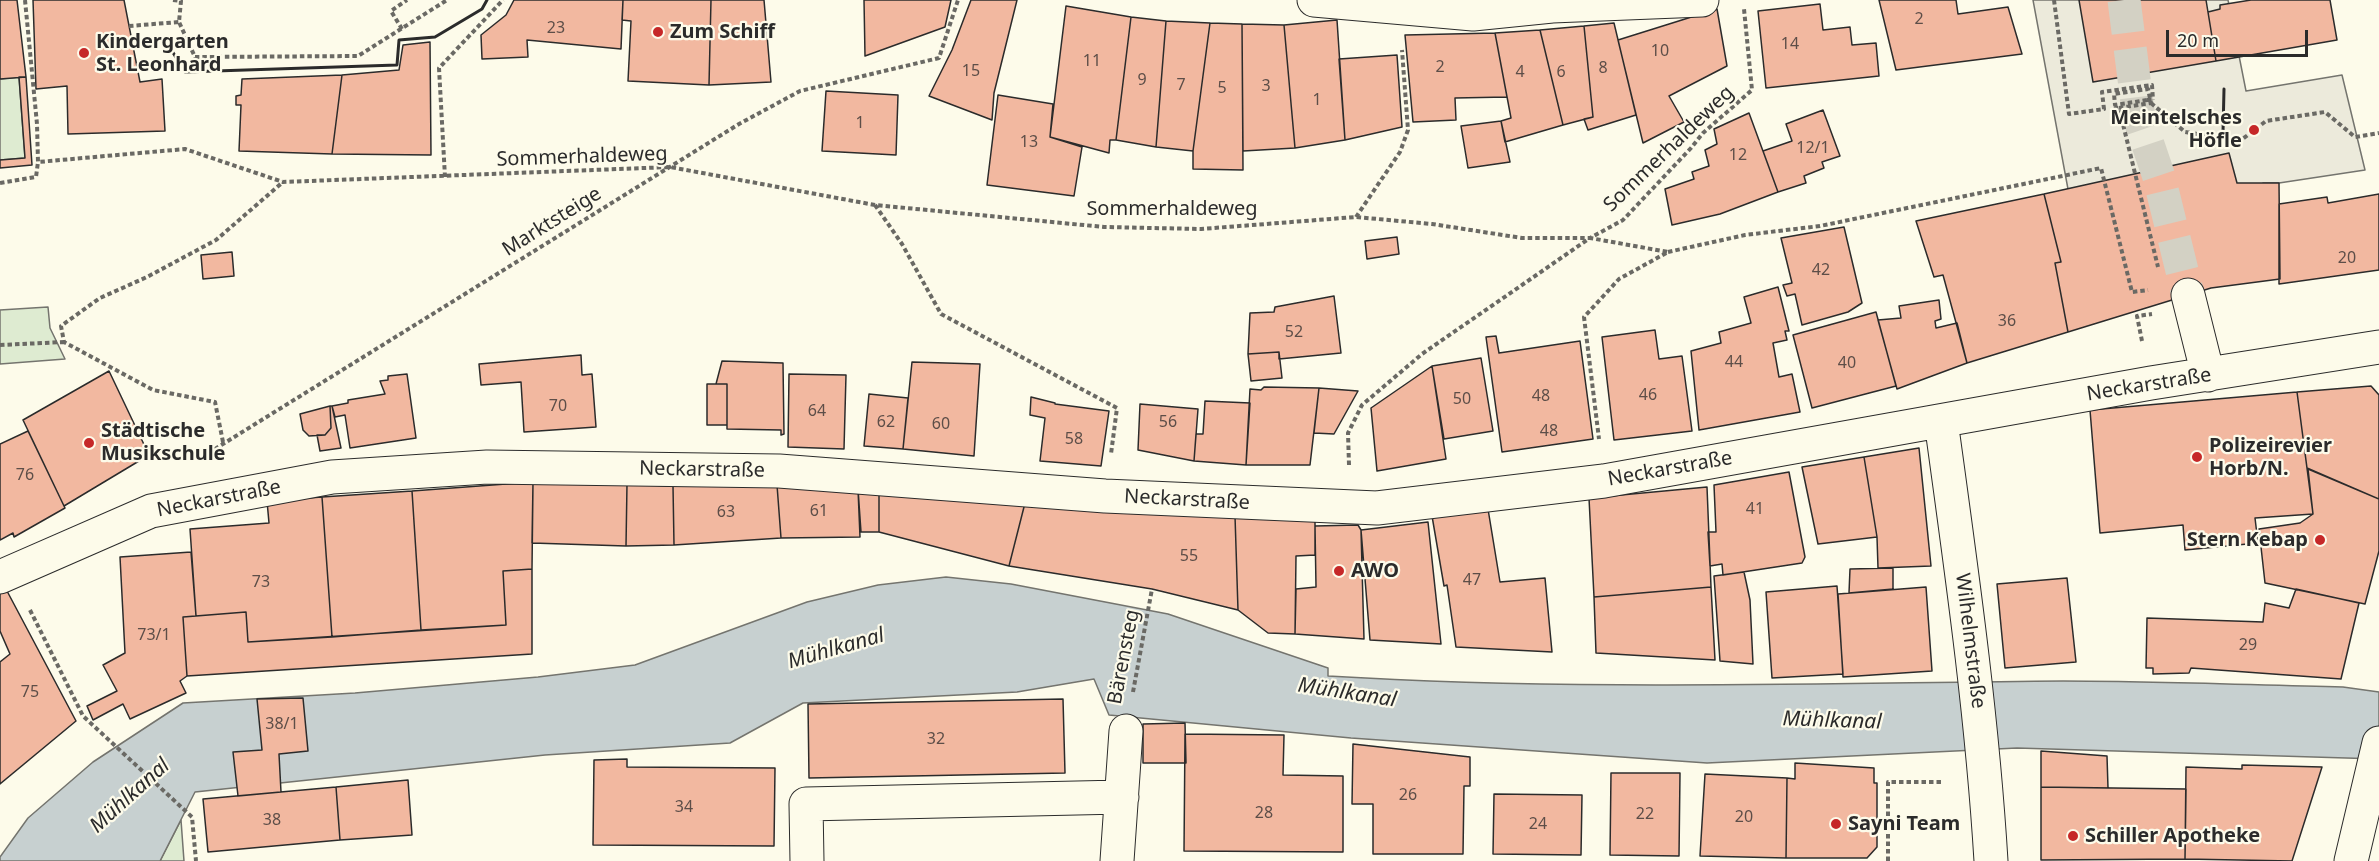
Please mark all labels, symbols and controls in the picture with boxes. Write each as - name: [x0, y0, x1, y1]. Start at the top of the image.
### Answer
- house number: 2: [1914, 9, 1924, 29]
- house number: 23: [547, 18, 565, 38]
- scale bar: [2169, 18, 2312, 56]
- place label: Zum Schiff: [670, 20, 775, 44]
- marker: Zum Schiff: [651, 25, 665, 39]
- text: 20 m: [2177, 28, 2219, 52]
- place label: Kindergarten St. Leonhard: [96, 30, 229, 77]
- house number: 14: [1781, 34, 1799, 54]
- house number: 10: [1651, 41, 1669, 61]
- marker: Kindergarten St. Leonhard: [77, 46, 91, 60]
- house number: 11: [1083, 51, 1101, 71]
- house number: 2: [1435, 57, 1445, 77]
- house number: 8: [1598, 58, 1608, 78]
- house number: 15: [962, 61, 980, 81]
- house number: 4: [1515, 62, 1525, 82]
- house number: 6: [1556, 62, 1566, 82]
- house number: 9: [1137, 70, 1147, 90]
- house number: 7: [1176, 75, 1186, 95]
- house number: 3: [1261, 76, 1271, 96]
- house number: 5: [1217, 78, 1227, 98]
- street label: Sommerhaldeweg: [1599, 81, 1739, 217]
- house number: 1: [1312, 90, 1322, 110]
- place label: Meintelsches Höfle: [2110, 106, 2242, 153]
- house number: 1: [855, 113, 865, 133]
- marker: Meintelsches Höfle: [2247, 123, 2261, 137]
- house number: 13: [1020, 132, 1038, 152]
- house number: 12/1: [1796, 138, 1830, 158]
- street label: Sommerhaldeweg: [496, 142, 668, 172]
- house number: 12: [1729, 145, 1747, 165]
- street label: Marktsteige: [498, 182, 606, 262]
- street label: Sommerhaldeweg: [1086, 197, 1258, 221]
- house number: 20: [2338, 248, 2356, 268]
- house number: 42: [1812, 260, 1830, 280]
- house number: 36: [1998, 311, 2016, 331]
- house number: 52: [1285, 322, 1303, 342]
- house number: 44: [1725, 352, 1743, 372]
- house number: 40: [1838, 353, 1856, 373]
- street label: Neckarstraße: [2085, 363, 2213, 407]
- house number: 46: [1639, 385, 1657, 405]
- house number: 48: [1532, 386, 1550, 406]
- house number: 50: [1453, 389, 1471, 409]
- house number: 70: [549, 396, 567, 416]
- house number: 64: [808, 401, 826, 421]
- house number: 62: [877, 412, 895, 432]
- house number: 56: [1159, 412, 1177, 432]
- house number: 60: [932, 414, 950, 434]
- place label: Städtische Musikschule: [101, 419, 226, 466]
- house number: 48: [1540, 421, 1558, 441]
- house number: 58: [1065, 429, 1083, 449]
- place label: Polizeirevier Horb/N.: [2209, 434, 2332, 481]
- marker: Städtische Musikschule: [82, 436, 96, 450]
- street label: Neckarstraße: [1606, 446, 1734, 492]
- marker: Polizeirevier Horb/N.: [2190, 450, 2204, 464]
- street label: Neckarstraße: [639, 457, 765, 483]
- house number: 76: [16, 465, 34, 485]
- street label: Neckarstraße: [155, 475, 283, 523]
- street label: Neckarstraße: [1123, 485, 1251, 515]
- house number: 41: [1746, 499, 1764, 519]
- house number: 61: [810, 501, 828, 521]
- house number: 63: [717, 502, 735, 522]
- place label: Stern Kebap: [2187, 528, 2308, 552]
- marker: Stern Kebap: [2313, 533, 2327, 547]
- house number: 55: [1180, 546, 1198, 566]
- place label: AWO: [1351, 559, 1399, 583]
- marker: AWO: [1332, 564, 1346, 578]
- house number: 47: [1463, 570, 1481, 590]
- house number: 73: [252, 572, 270, 592]
- street label: Wilhelmstraße: [1950, 572, 1990, 710]
- street label: Bärensteg: [1103, 608, 1145, 706]
- water label: Mühlkanal: [785, 623, 887, 675]
- house number: 73/1: [137, 625, 171, 645]
- house number: 29: [2239, 635, 2257, 655]
- water label: Mühlkanal: [1296, 673, 1398, 713]
- house number: 75: [21, 682, 39, 702]
- water label: Mühlkanal: [1782, 707, 1882, 735]
- house number: 38/1: [265, 714, 299, 734]
- house number: 32: [927, 729, 945, 749]
- water label: Mühlkanal: [85, 753, 175, 839]
- house number: 26: [1399, 785, 1417, 805]
- house number: 34: [675, 797, 693, 817]
- house number: 28: [1255, 803, 1273, 823]
- house number: 22: [1636, 804, 1654, 824]
- house number: 20: [1735, 807, 1753, 827]
- house number: 38: [263, 810, 281, 830]
- place label: Sayni Team: [1848, 812, 1960, 836]
- house number: 24: [1529, 814, 1547, 834]
- marker: Sayni Team: [1829, 817, 1843, 831]
- place label: Schiller Apotheke: [2085, 824, 2260, 848]
- marker: Schiller Apotheke: [2066, 829, 2080, 843]

